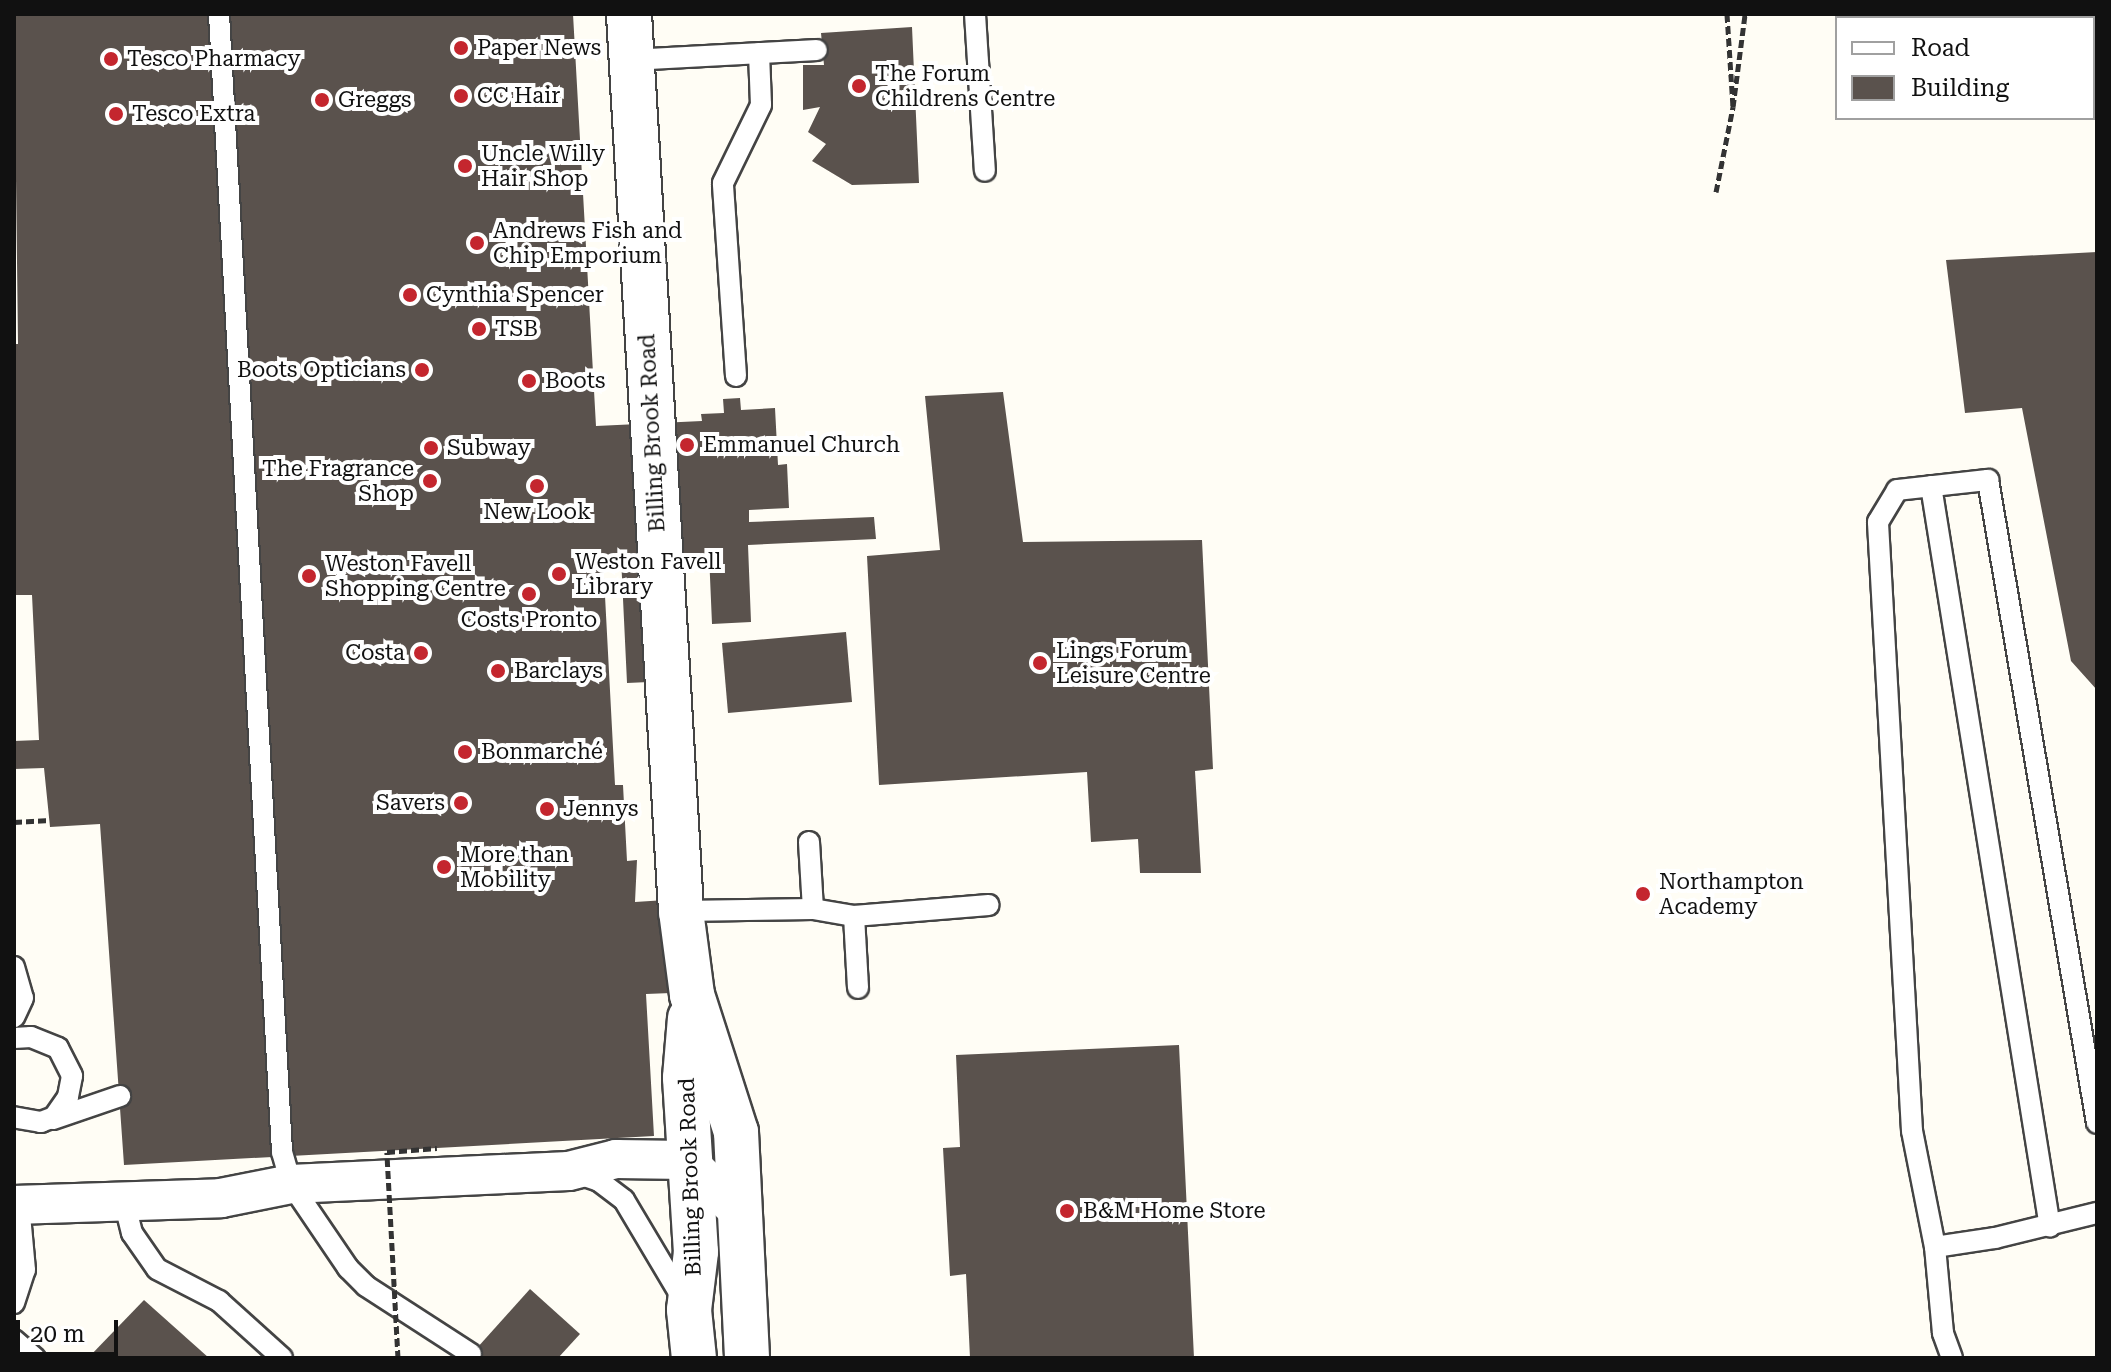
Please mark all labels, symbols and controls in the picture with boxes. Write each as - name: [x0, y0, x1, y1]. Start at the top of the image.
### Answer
- legend: [1835, 16, 2095, 120]
- text: Road: [1911, 34, 1970, 62]
- place label: Paper News: [477, 35, 601, 61]
- marker: Paper News: [452, 39, 470, 57]
- place label: Tesco Pharmacy: [127, 46, 300, 72]
- marker: Tesco Pharmacy: [102, 50, 120, 68]
- place label: The Forum Childrens Centre: [875, 60, 1055, 112]
- text: Building: [1911, 74, 2009, 102]
- marker: The Forum Childrens Centre: [850, 77, 868, 95]
- place label: CC Hair: [477, 83, 560, 109]
- place label: Greggs: [338, 87, 412, 113]
- marker: CC Hair: [452, 87, 470, 105]
- marker: Greggs: [313, 91, 331, 109]
- place label: Tesco Extra: [132, 101, 255, 127]
- marker: Tesco Extra: [107, 105, 125, 123]
- place label: Uncle Willy Hair Shop: [481, 140, 605, 192]
- marker: Uncle Willy Hair Shop: [456, 157, 474, 175]
- place label: Andrews Fish and Chip Emporium: [493, 217, 682, 268]
- marker: Andrews Fish and Chip Emporium: [468, 234, 486, 252]
- place label: Cynthia Spencer: [426, 282, 604, 308]
- marker: Cynthia Spencer: [401, 286, 419, 304]
- place label: TSB: [495, 316, 538, 342]
- marker: TSB: [470, 320, 488, 338]
- street label: Billing Brook Road: [634, 333, 670, 533]
- place label: Boots Opticians: [237, 357, 406, 383]
- marker: Boots Opticians: [413, 361, 431, 379]
- place label: Boots: [545, 368, 605, 394]
- marker: Boots: [520, 372, 538, 390]
- place label: Emmanuel Church: [703, 432, 900, 458]
- place label: Subway: [447, 435, 530, 461]
- marker: Emmanuel Church: [678, 436, 696, 454]
- marker: Subway: [422, 439, 440, 457]
- place label: The Fragrance Shop: [262, 455, 414, 506]
- marker: The Fragrance Shop: [421, 472, 439, 490]
- marker: New Look: [528, 477, 546, 495]
- place label: New Look: [483, 499, 591, 525]
- place label: Weston Favell Library: [575, 548, 721, 600]
- place label: Weston Favell Shopping Centre: [325, 550, 506, 602]
- marker: Weston Favell Library: [550, 565, 568, 583]
- marker: Weston Favell Shopping Centre: [300, 567, 318, 585]
- marker: Costs Pronto: [520, 585, 538, 603]
- place label: Costs Pronto: [461, 607, 597, 633]
- place label: Lings Forum Leisure Centre: [1056, 637, 1211, 688]
- place label: Costa: [345, 640, 405, 666]
- marker: Costa: [412, 644, 430, 662]
- marker: Lings Forum Leisure Centre: [1031, 654, 1049, 672]
- place label: Barclays: [514, 658, 603, 684]
- marker: Barclays: [489, 662, 507, 680]
- place label: Bonmarché: [481, 739, 603, 765]
- marker: Bonmarché: [456, 743, 474, 761]
- place label: Savers: [376, 790, 445, 816]
- marker: Savers: [452, 794, 470, 812]
- place label: Jennys: [563, 796, 639, 822]
- marker: Jennys: [538, 800, 556, 818]
- place label: More than Mobility: [460, 841, 569, 892]
- marker: More than Mobility: [435, 858, 453, 876]
- place label: Northampton Academy: [1659, 868, 1804, 920]
- marker: Northampton Academy: [1634, 885, 1652, 903]
- street label: Billing Brook Road: [673, 1077, 707, 1277]
- place label: B&M Home Store: [1083, 1198, 1266, 1224]
- marker: B&M Home Store: [1058, 1202, 1076, 1220]
- scale bar: [20, 1304, 122, 1354]
- text: 20 m: [30, 1320, 85, 1348]

